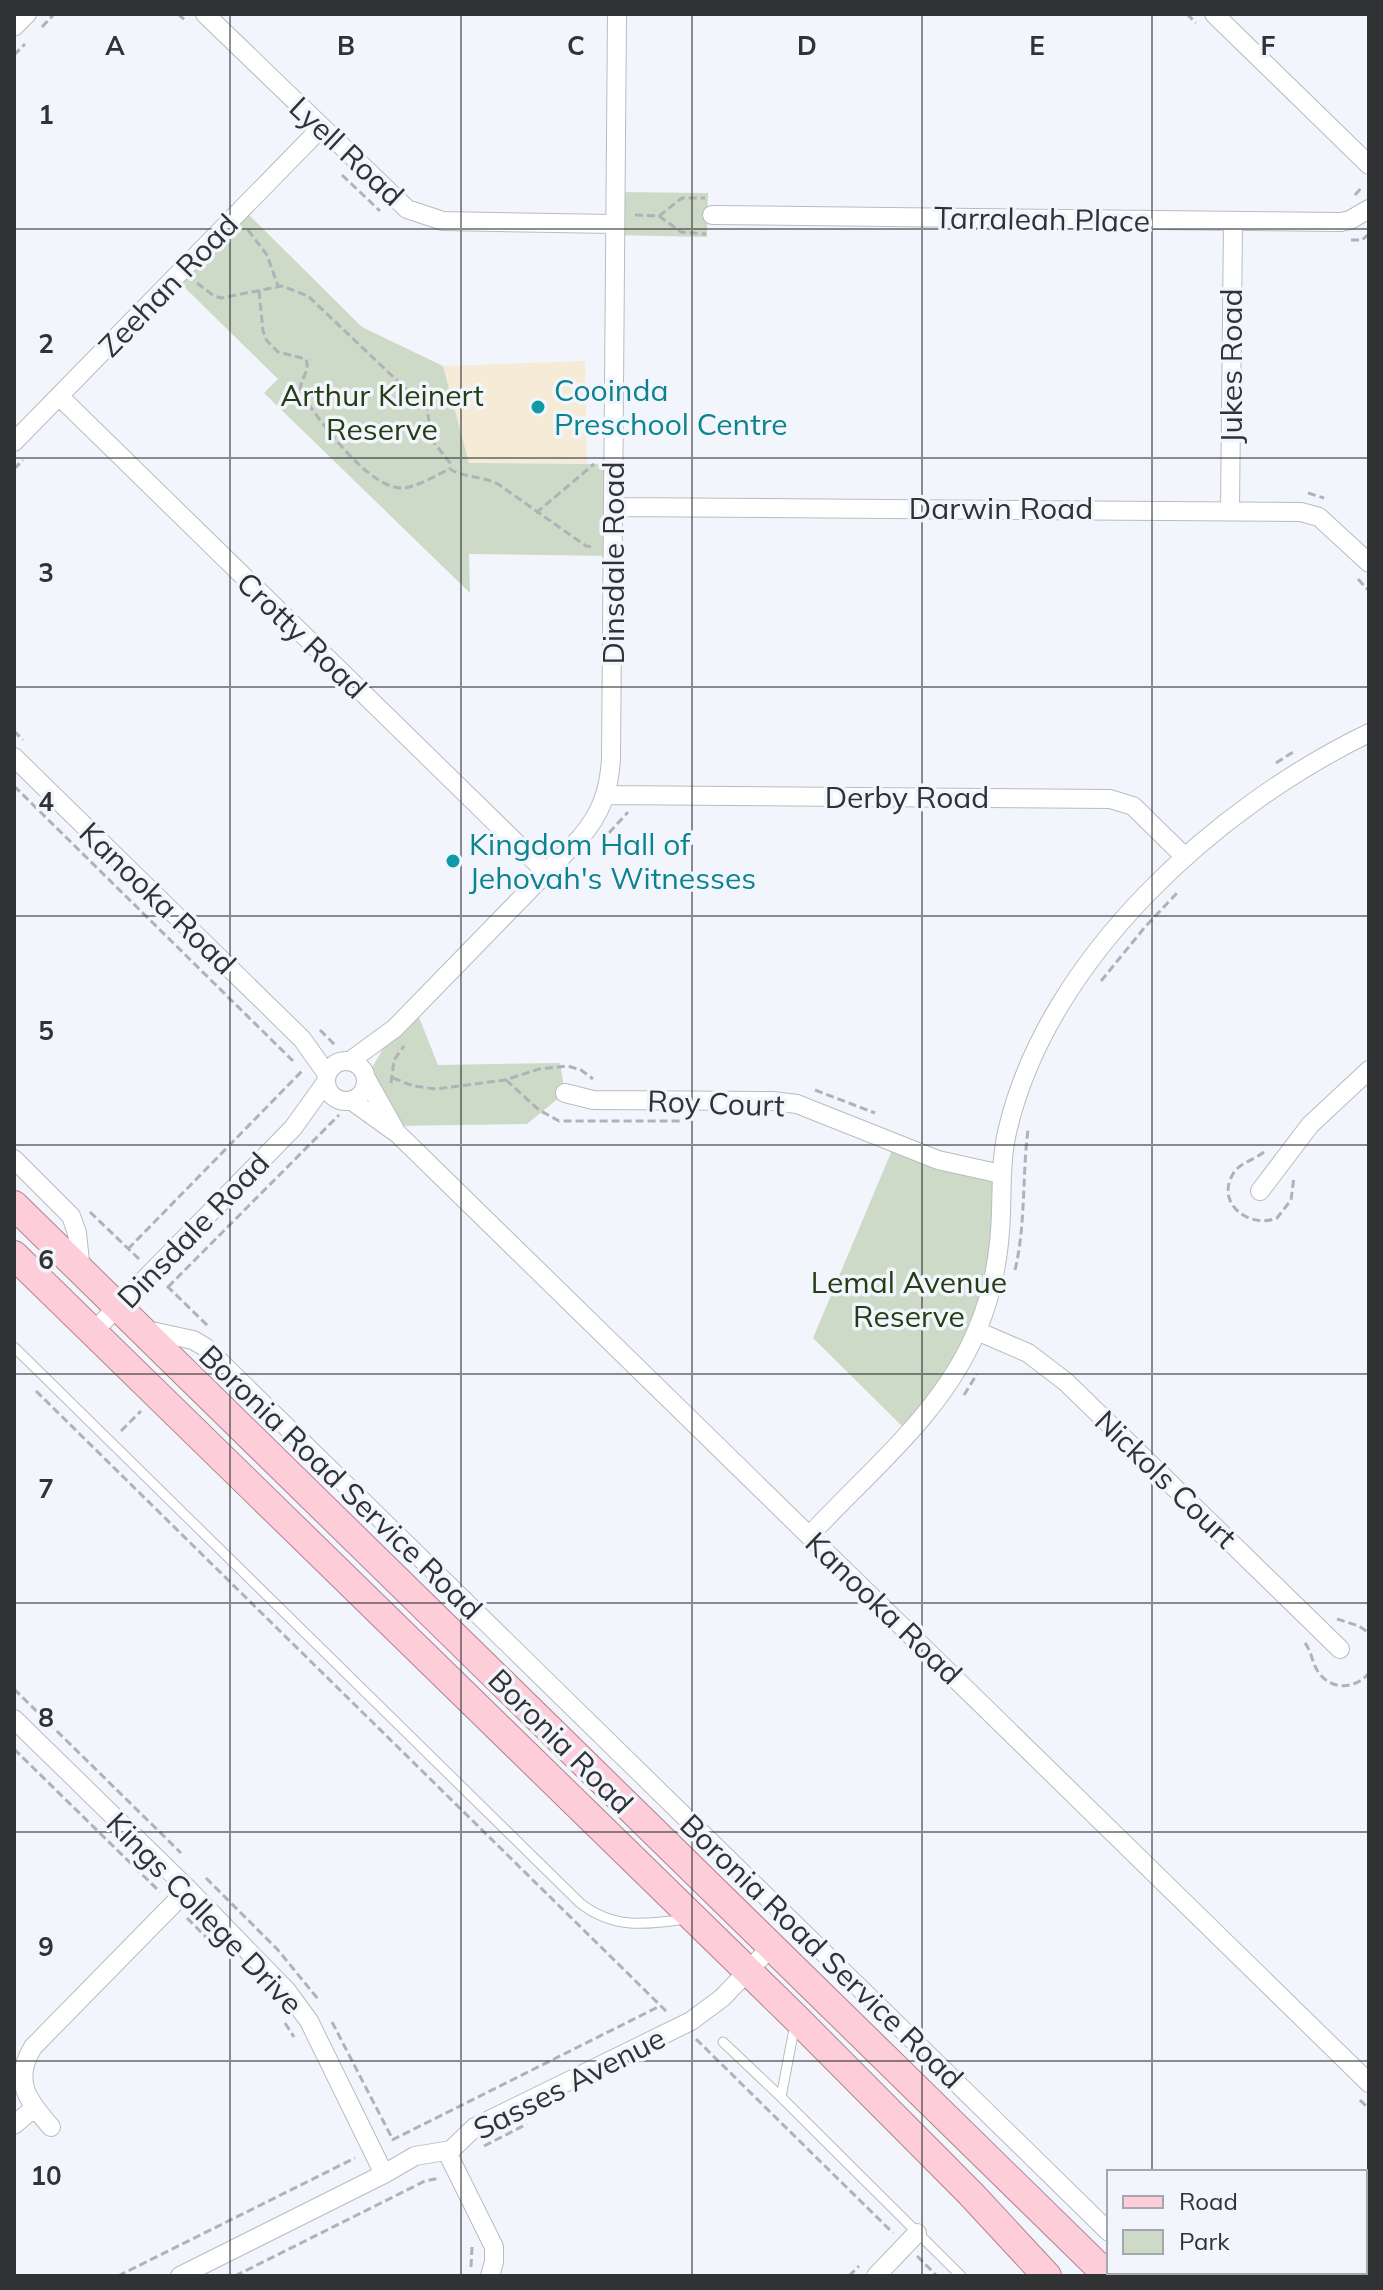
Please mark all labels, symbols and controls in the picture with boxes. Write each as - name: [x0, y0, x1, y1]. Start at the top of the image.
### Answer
- text: A: [105, 29, 125, 62]
- text: B: [337, 29, 355, 62]
- text: C: [567, 29, 585, 62]
- text: D: [797, 29, 817, 62]
- text: E: [1029, 29, 1045, 62]
- text: F: [1261, 29, 1276, 62]
- street label: Lyell Road: [282, 88, 412, 214]
- text: 1: [38, 98, 54, 131]
- street label: Tarraleah Place: [934, 198, 1150, 240]
- street label: Zeehan Road: [90, 205, 246, 365]
- street label: Jukes Road: [1212, 289, 1250, 443]
- text: 2: [38, 327, 54, 360]
- place label: Cooinda Preschool Centre: [554, 371, 788, 443]
- park label: Arthur Kleinert Reserve: [280, 376, 484, 448]
- marker: Cooinda Preschool Centre: [529, 398, 547, 416]
- street label: Dinsdale Road: [594, 462, 632, 664]
- street label: Darwin Road: [909, 489, 1093, 527]
- text: 3: [38, 556, 54, 589]
- street label: Crotty Road: [229, 564, 375, 706]
- street label: Derby Road: [825, 778, 989, 816]
- text: 4: [38, 785, 54, 818]
- street label: Kanooka Road: [72, 814, 244, 982]
- place label: Kingdom Hall of Jehovah's Witnesses: [469, 825, 756, 897]
- marker: Kingdom Hall of Jehovah's Witnesses: [444, 852, 462, 870]
- text: 5: [38, 1014, 54, 1047]
- street label: Roy Court: [647, 1082, 785, 1124]
- street label: Dinsdale Road: [109, 1144, 277, 1316]
- text: 6: [38, 1243, 54, 1276]
- park label: Lemal Avenue Reserve: [811, 1263, 1007, 1335]
- street label: Boronia Road Service Road: [191, 1337, 491, 1627]
- street label: Nickols Court: [1087, 1402, 1245, 1556]
- text: 7: [38, 1472, 54, 1505]
- street label: Kanooka Road: [798, 1524, 970, 1692]
- street label: Boronia Road: [481, 1661, 641, 1821]
- text: 8: [38, 1701, 54, 1734]
- street label: Kings College Drive: [99, 1804, 311, 2022]
- street label: Boronia Road Service Road: [672, 1806, 972, 2096]
- text: 9: [38, 1930, 54, 1963]
- street label: Sasses Avenue: [467, 2018, 671, 2148]
- text: 10: [30, 2159, 62, 2192]
- legend: [1107, 2170, 1367, 2274]
- text: Road: [1179, 2186, 1238, 2216]
- text: Park: [1179, 2226, 1230, 2256]

